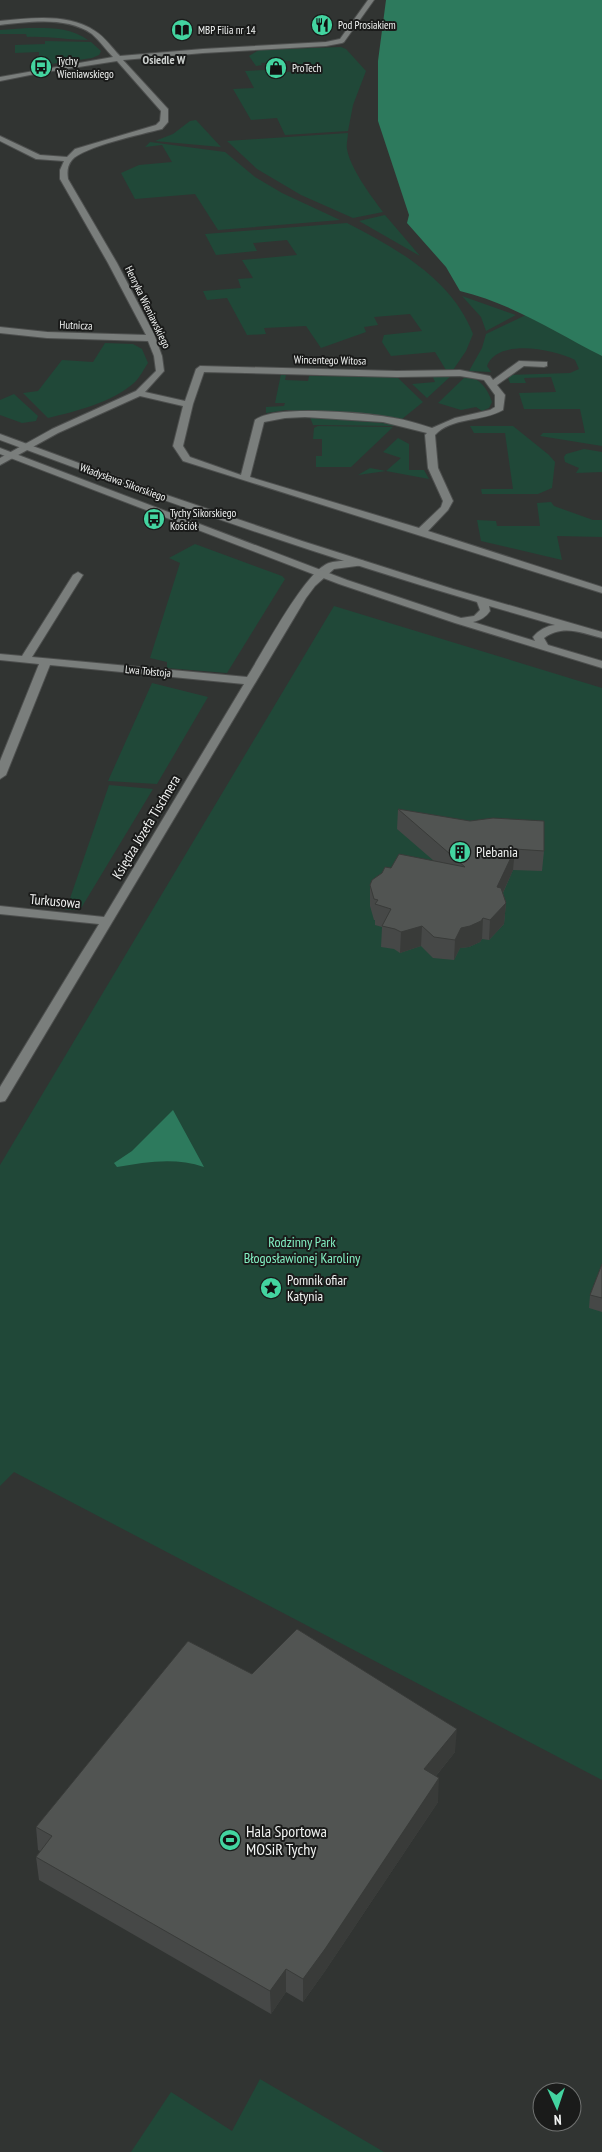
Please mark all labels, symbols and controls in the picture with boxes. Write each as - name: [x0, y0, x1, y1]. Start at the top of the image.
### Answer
- restaurant icon: Pod Prosiakiem: [310, 13, 334, 37]
- library icon: MBP Filia nr 14: [170, 18, 194, 42]
- place label: Pod Prosiakiem: [338, 18, 396, 32]
- place label: MBP Filia nr 14: [198, 23, 256, 37]
- district label: Osiedle W: [143, 52, 186, 67]
- place label: Tychy Wieniawskiego: [57, 54, 114, 81]
- bus stop icon: Tychy Wieniawskiego: [29, 55, 53, 79]
- shop icon: ProTech: [264, 56, 288, 80]
- place label: ProTech: [292, 61, 322, 75]
- street label: Henryka Wieniawskiego: [122, 263, 174, 351]
- street label: Hutnicza: [59, 317, 93, 333]
- street label: Wincentego Witosa: [294, 352, 366, 368]
- street label: Władysława Sikorskiego: [78, 460, 168, 504]
- place label: Tychy Sikorskiego Kościół: [170, 506, 236, 533]
- bus stop icon: Tychy Sikorskiego Kościół: [142, 507, 166, 531]
- street label: Lwa Tołstoja: [124, 662, 172, 680]
- street label: Księdza Józefa Tischnera: [108, 772, 184, 882]
- building icon: Plebania: [448, 840, 472, 864]
- place label: Plebania: [476, 843, 518, 861]
- street label: Turkusowa: [29, 890, 81, 912]
- park label: Rodzinny Park Błogosławionej Karoliny: [244, 1233, 361, 1267]
- place label: Pomnik ofiar Katynia: [287, 1271, 347, 1305]
- place icon: Pomnik ofiar Katynia: [259, 1276, 283, 1300]
- place label: Hala Sportowa MOSiR Tychy: [246, 1821, 327, 1859]
- sports icon: Hala Sportowa MOSiR Tychy: [218, 1828, 242, 1852]
- north arrow: [532, 2082, 582, 2132]
- text: N: [553, 2111, 562, 2129]

